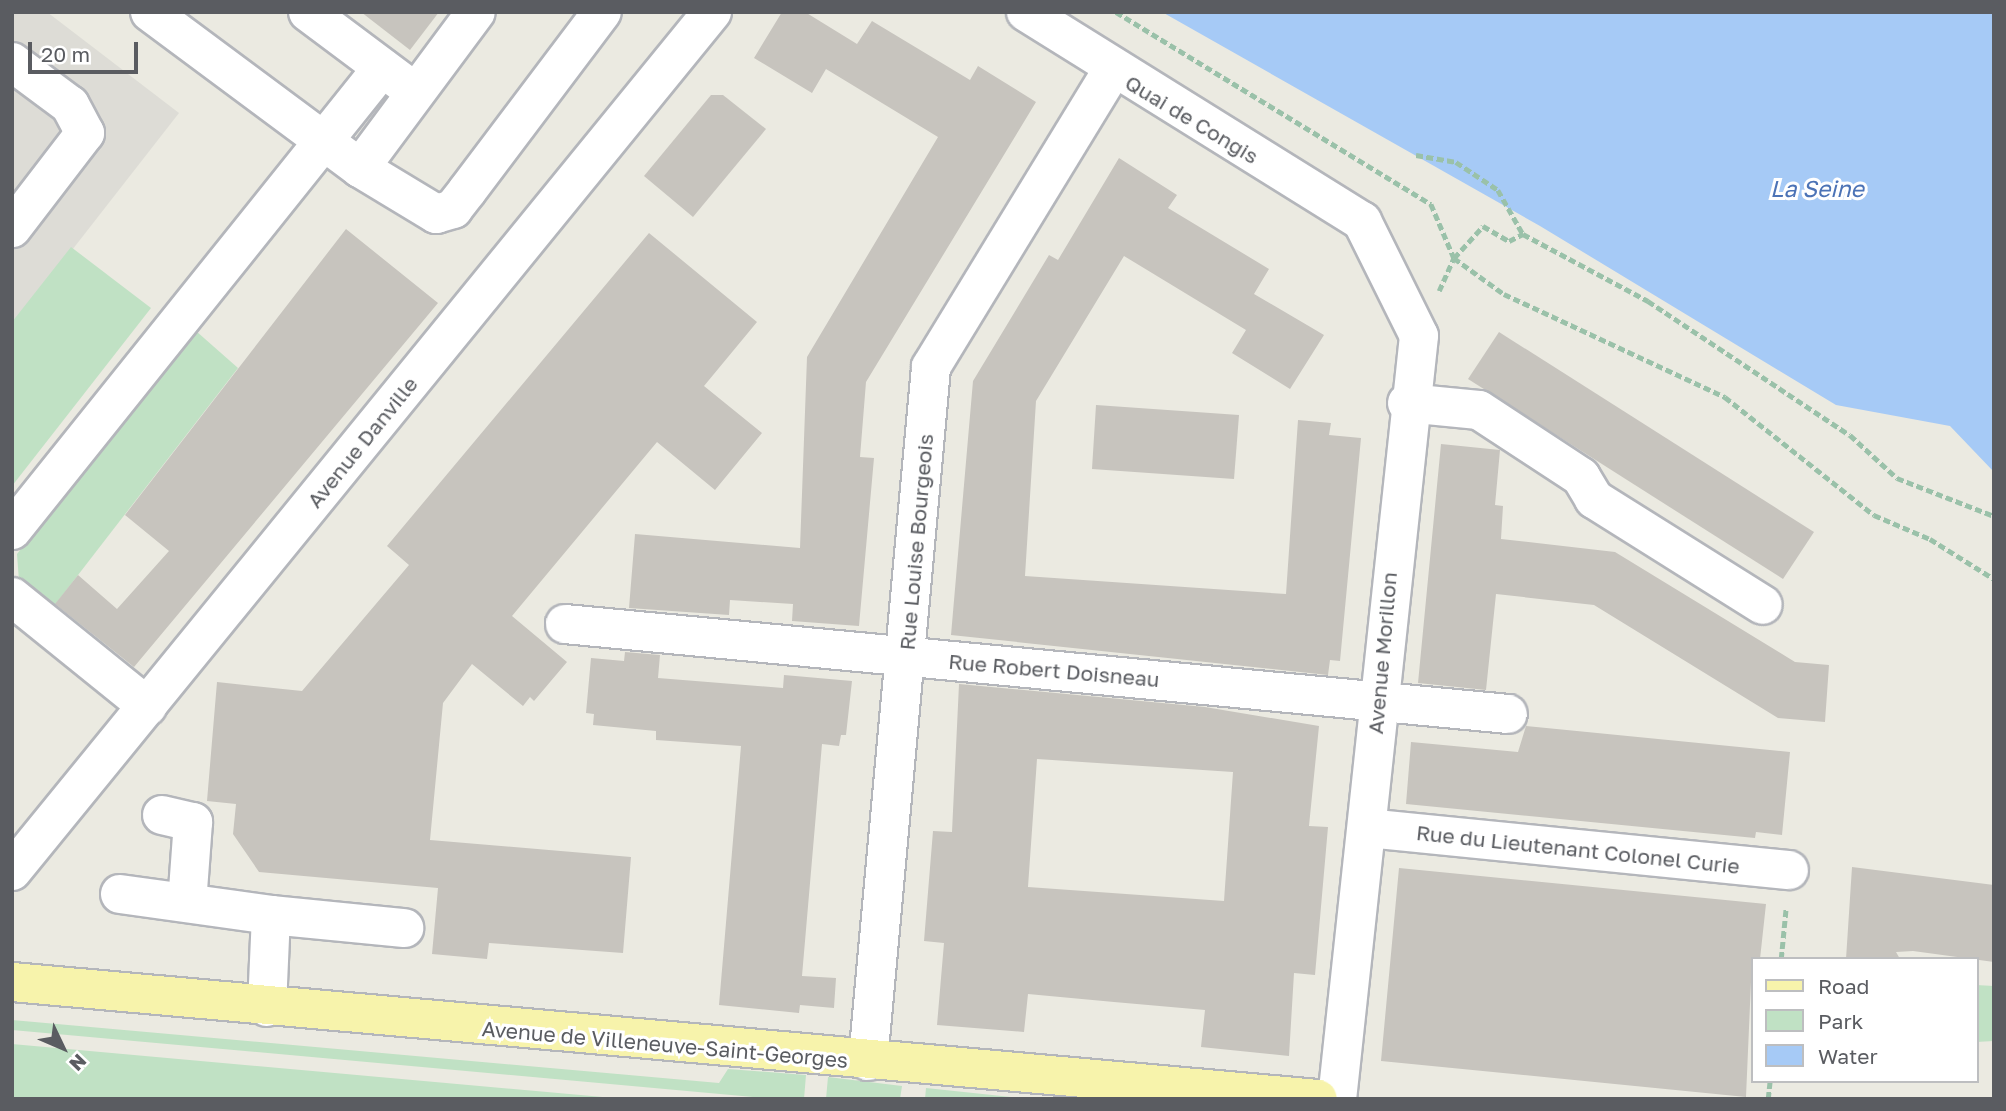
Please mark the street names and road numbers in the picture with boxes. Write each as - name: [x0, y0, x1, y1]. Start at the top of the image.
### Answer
- street label: Quai de Congis: [1121, 69, 1263, 169]
- street label: Avenue Danville: [301, 371, 423, 513]
- street label: Rue Louise Bourgeois: [894, 433, 938, 651]
- street label: Avenue Morillon: [1362, 571, 1402, 735]
- street label: Rue Robert Doisneau: [947, 648, 1161, 692]
- street label: Rue du Lieutenant Colonel Curie: [1415, 819, 1741, 879]
- street label: Avenue de Villeneuve-Saint-Georges: [481, 1015, 849, 1073]

